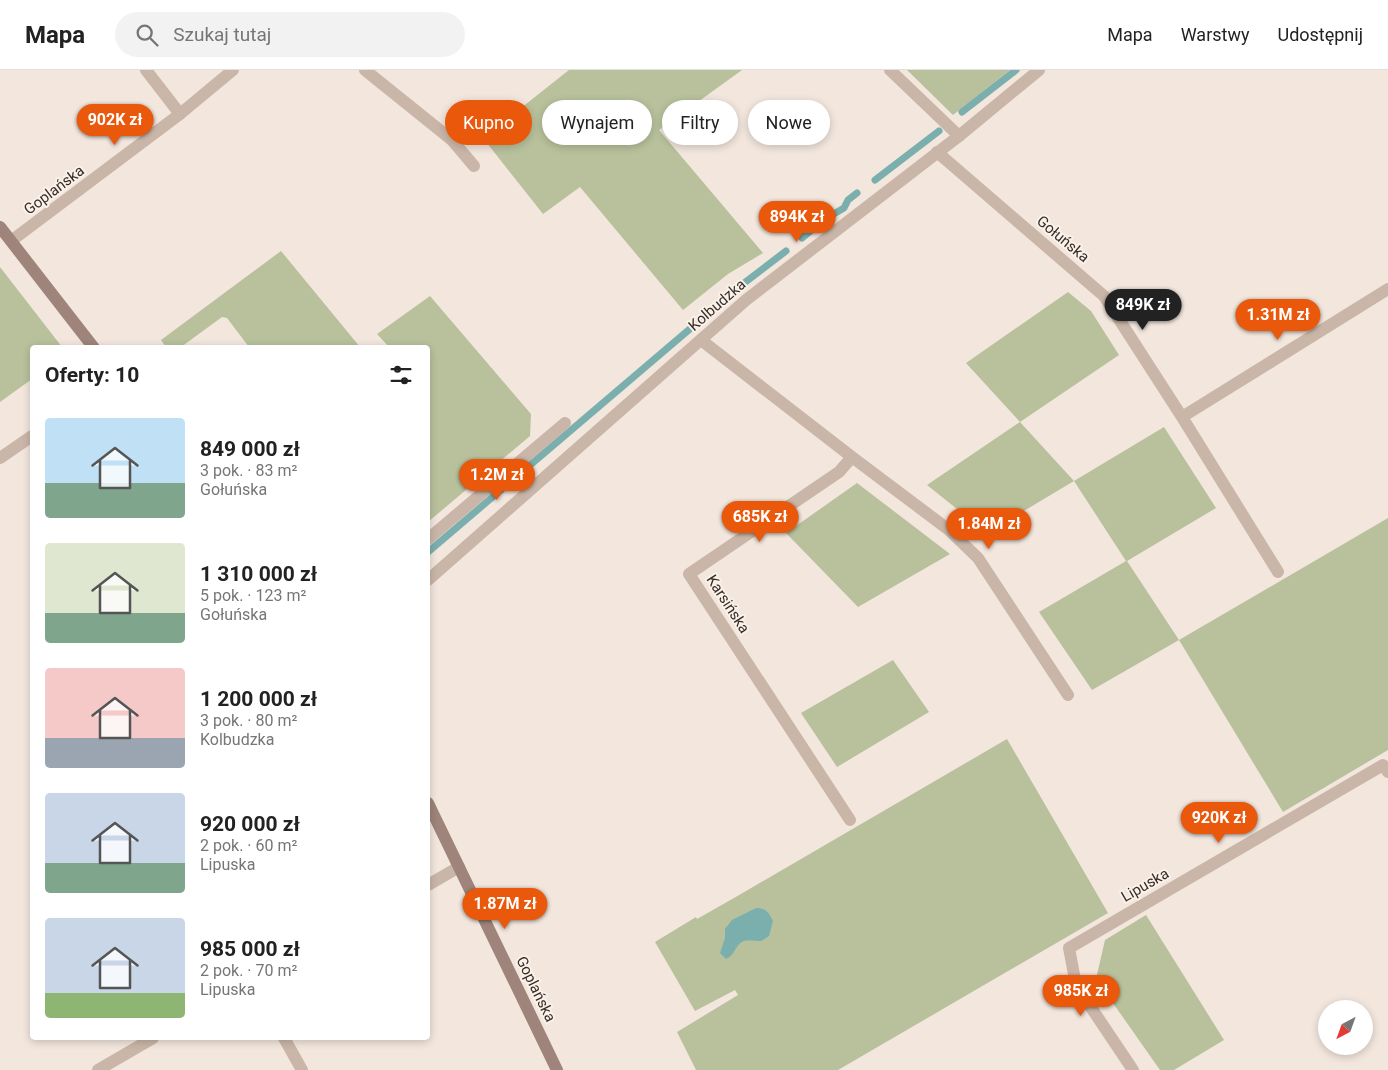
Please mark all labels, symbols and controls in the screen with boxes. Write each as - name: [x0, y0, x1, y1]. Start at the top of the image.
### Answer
- search box: [115, 12, 465, 57]
- text: Mapa: [25, 21, 85, 49]
- icon: search: [133, 21, 161, 49]
- text: Szukaj tutaj: [173, 23, 271, 46]
- text: Mapa: [1107, 24, 1153, 45]
- text: Warstwy: [1181, 24, 1249, 45]
- text: Udostępnij: [1277, 24, 1363, 45]
- chip: Kupno: [445, 100, 532, 145]
- chip: Wynajem: [542, 100, 652, 145]
- chip: Filtry: [662, 100, 738, 145]
- chip: Nowe: [748, 100, 830, 145]
- pin: 902K zł: [69, 104, 161, 146]
- text: 902K zł: [88, 110, 142, 129]
- street label: Goplańska: [20, 162, 88, 218]
- pin: 894K zł: [751, 200, 843, 243]
- text: 894K zł: [770, 207, 824, 226]
- street label: Gołuńska: [1033, 212, 1093, 266]
- street label: Kolbudzka: [685, 275, 749, 335]
- pin: 849K zł: [1097, 288, 1189, 331]
- text: 849K zł: [1116, 295, 1170, 314]
- pin: 1.31M zł: [1226, 298, 1330, 341]
- text: 1.31M zł: [1246, 305, 1310, 324]
- icon: filters: [387, 361, 415, 389]
- text: Oferty: 10: [45, 363, 139, 387]
- text: 849 000 zł: [200, 437, 300, 461]
- icon: home: [85, 438, 145, 498]
- pin: 1.2M zł: [451, 458, 543, 501]
- text: 3 pok. · 83 m²: [200, 461, 297, 480]
- text: 1.2M zł: [470, 465, 524, 484]
- text: Gołuńska: [200, 480, 267, 499]
- pin: 685K zł: [714, 500, 806, 543]
- text: 685K zł: [733, 507, 787, 526]
- pin: 1.84M zł: [937, 508, 1041, 550]
- text: 1.84M zł: [957, 514, 1021, 533]
- text: 1 310 000 zł: [200, 562, 317, 586]
- icon: home: [85, 563, 145, 623]
- street label: Karsińska: [703, 571, 753, 637]
- text: 5 pok. · 123 m²: [200, 586, 306, 605]
- text: Gołuńska: [200, 605, 267, 624]
- text: 1 200 000 zł: [200, 687, 317, 711]
- icon: home: [85, 688, 145, 748]
- text: 3 pok. · 80 m²: [200, 711, 297, 730]
- text: Kolbudzka: [200, 730, 274, 749]
- pin: 920K zł: [1173, 802, 1265, 844]
- text: 920K zł: [1192, 808, 1246, 827]
- text: 920 000 zł: [200, 812, 300, 836]
- icon: home: [85, 813, 145, 873]
- text: 2 pok. · 60 m²: [200, 836, 297, 855]
- text: Lipuska: [200, 855, 255, 874]
- street label: Lipuska: [1118, 864, 1172, 906]
- pin: 1.87M zł: [453, 888, 557, 930]
- text: 1.87M zł: [473, 894, 537, 913]
- text: 985 000 zł: [200, 937, 300, 961]
- icon: home: [85, 938, 145, 998]
- street label: Goplańska: [512, 953, 560, 1025]
- text: 2 pok. · 70 m²: [200, 961, 297, 980]
- pin: 985K zł: [1035, 974, 1127, 1017]
- text: Lipuska: [200, 980, 255, 999]
- text: 985K zł: [1054, 981, 1108, 1000]
- north arrow: [1318, 1000, 1372, 1055]
- map controls: [1318, 1000, 1373, 1055]

